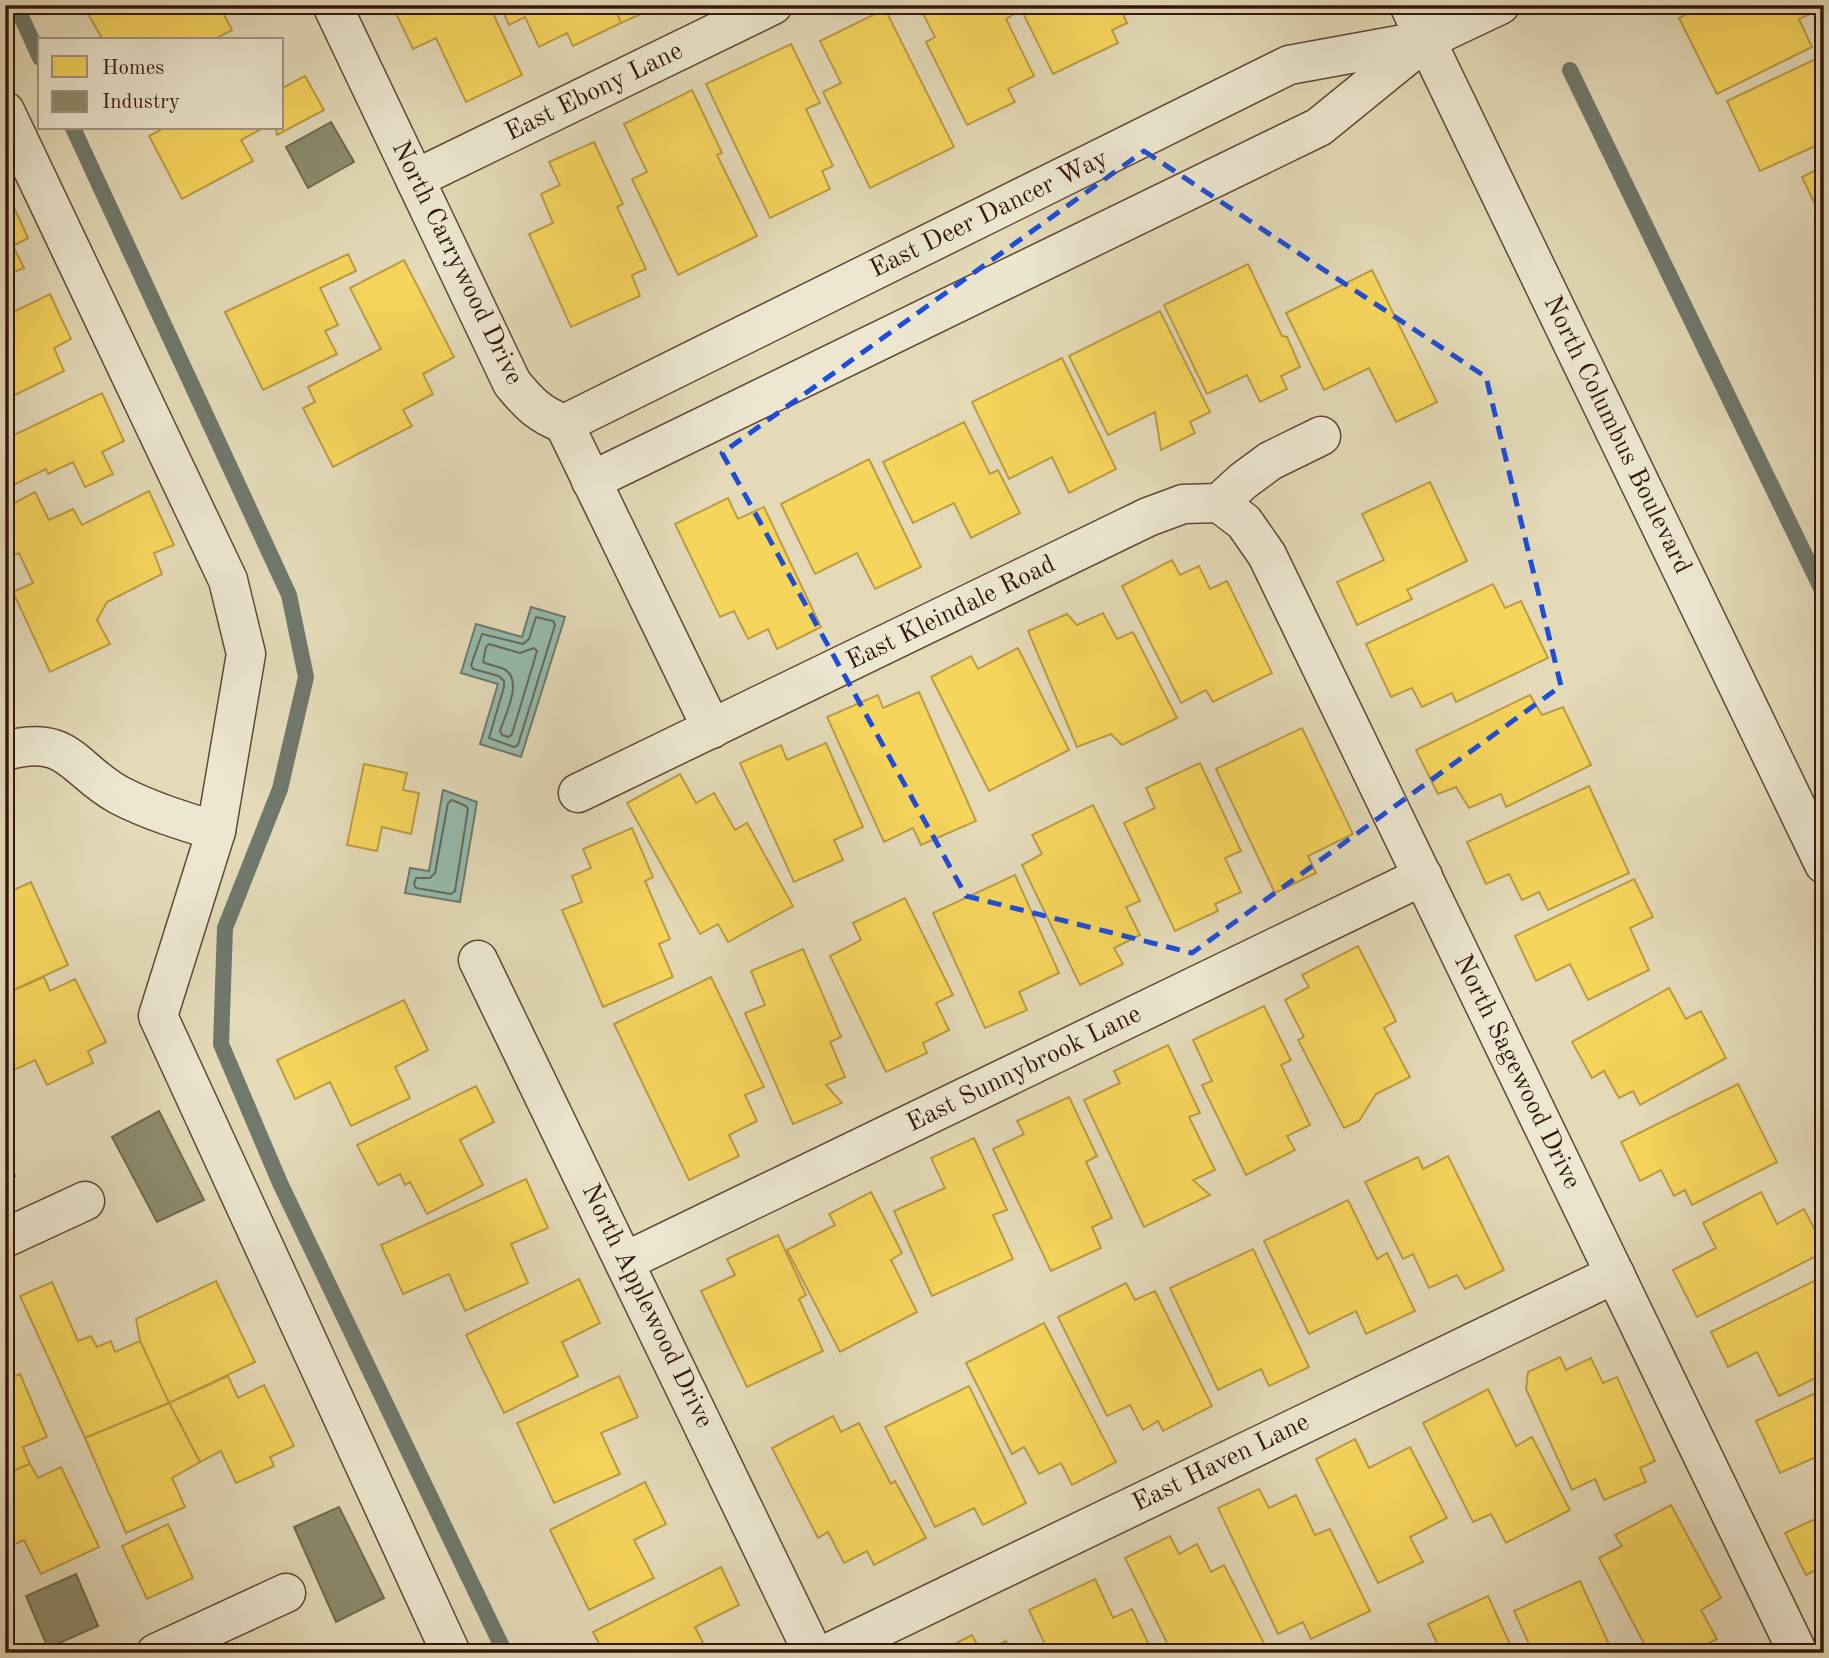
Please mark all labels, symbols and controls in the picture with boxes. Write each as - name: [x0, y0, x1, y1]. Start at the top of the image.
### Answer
- legend: [38, 38, 284, 130]
- street label: East Ebony Lane: [501, 38, 687, 146]
- text: Homes: [102, 58, 164, 79]
- text: Industry: [102, 92, 180, 113]
- street label: North Carrywood Drive: [387, 137, 527, 389]
- street label: East Deer Dancer Way: [866, 145, 1112, 283]
- street label: North Columbus Boulevard: [1538, 292, 1696, 578]
- street label: East Kleindale Road: [843, 551, 1059, 675]
- street label: North Sagewood Drive: [1449, 951, 1585, 1193]
- street label: East Sunnybrook Lane: [903, 1001, 1145, 1137]
- street label: North Applewood Drive: [577, 1180, 717, 1432]
- street label: East Haven Lane: [1129, 1409, 1313, 1517]

